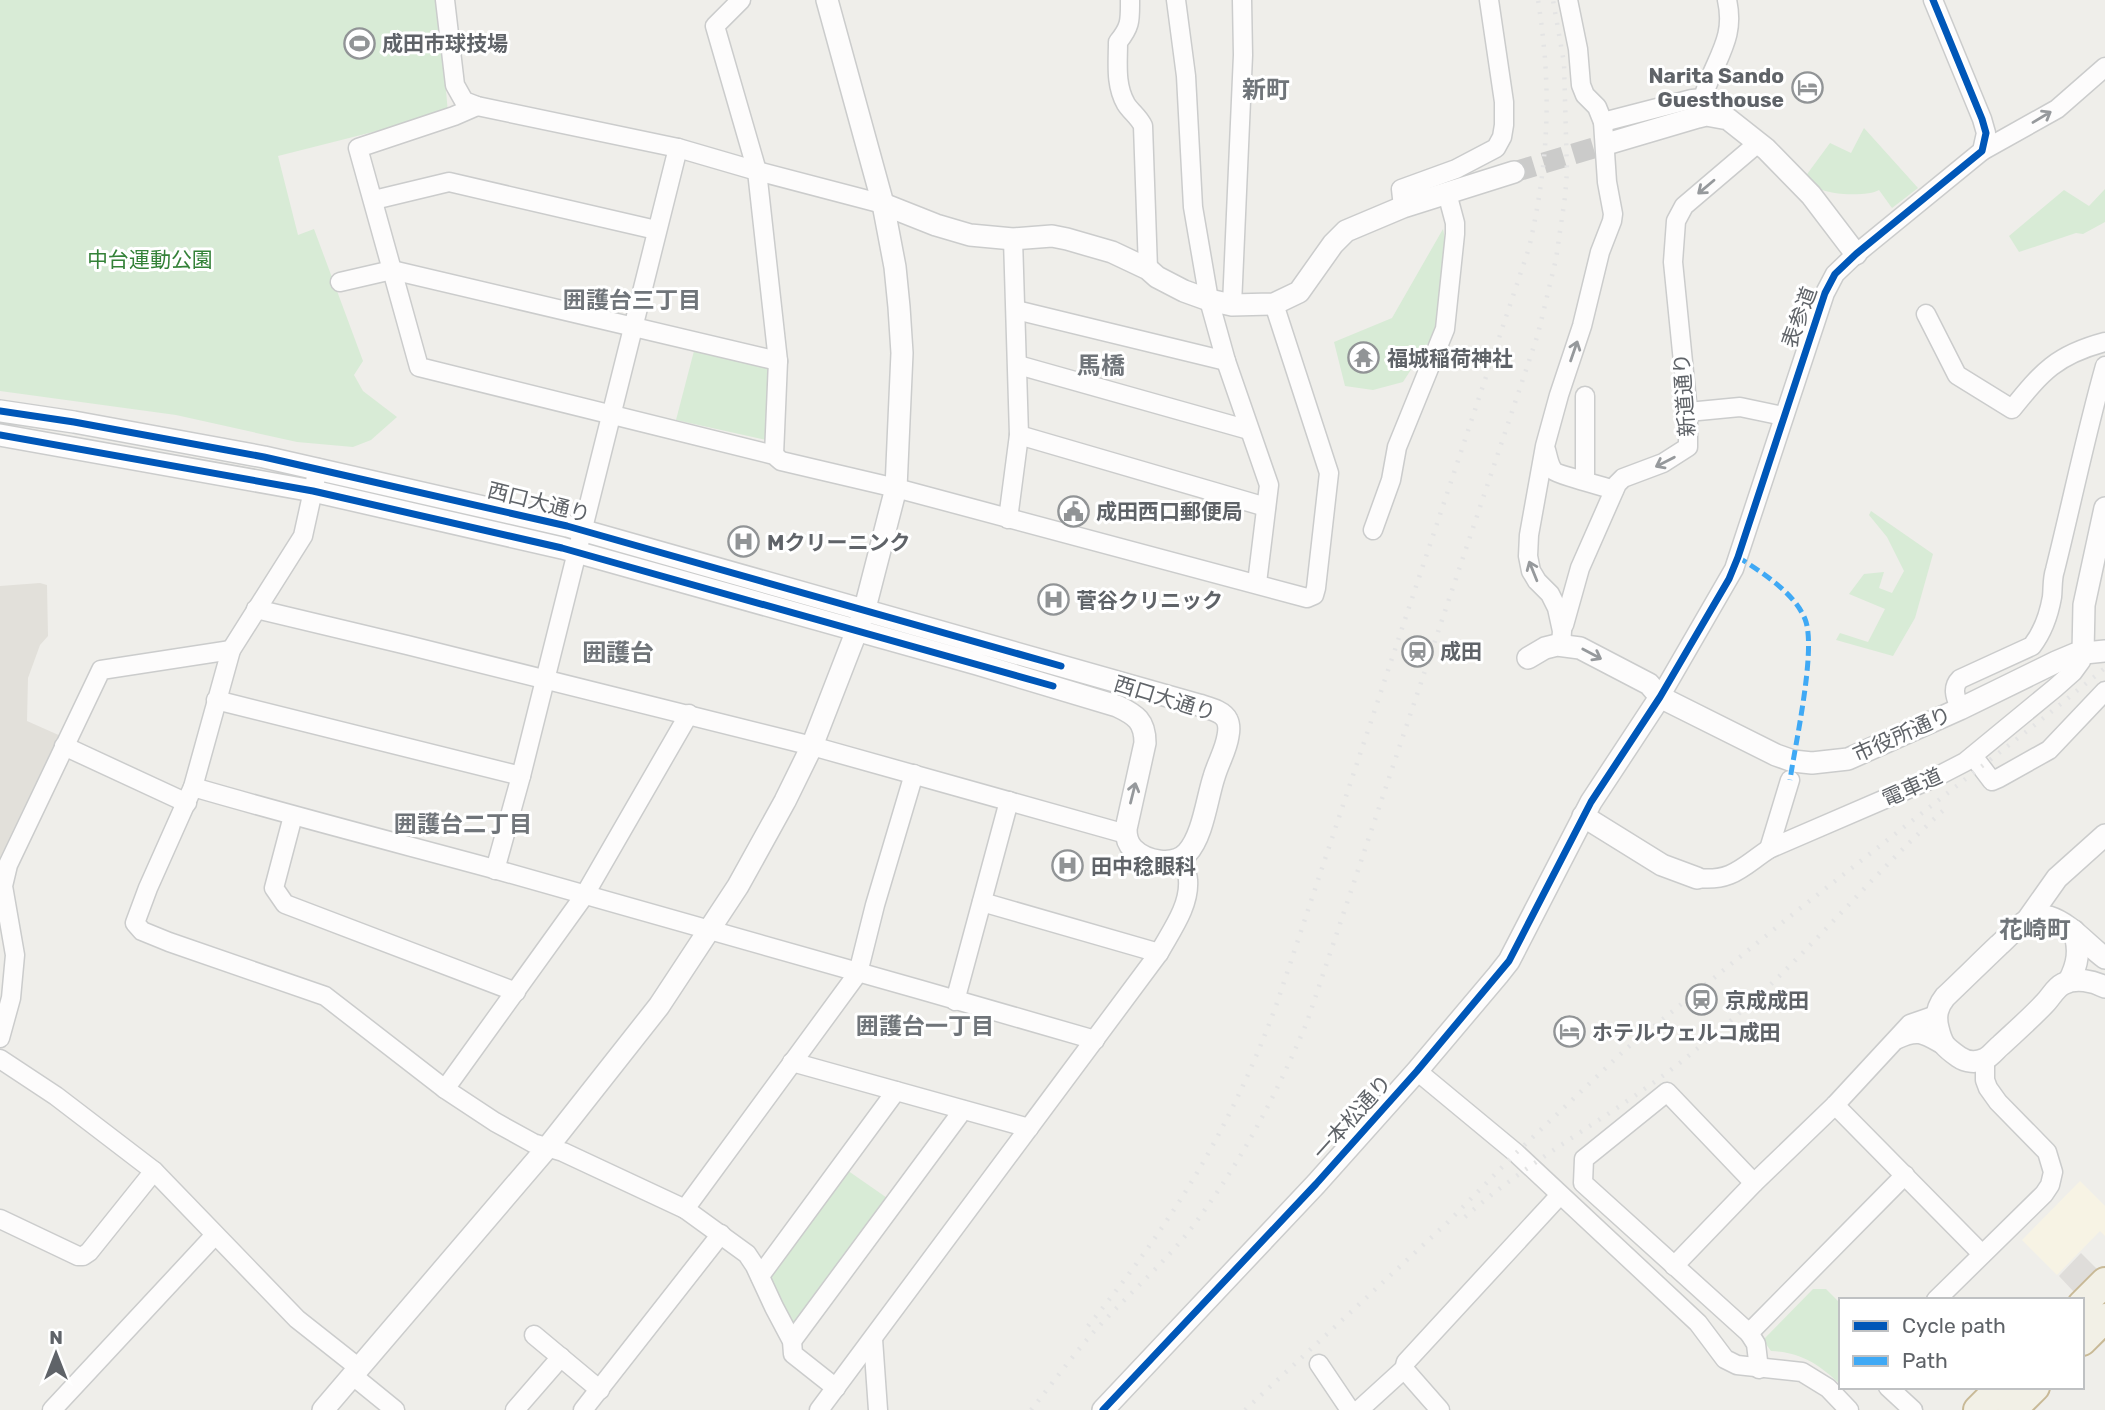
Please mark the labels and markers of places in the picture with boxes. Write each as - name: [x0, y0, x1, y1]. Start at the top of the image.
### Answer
- sports icon: 成田市球技場: [342, 26, 376, 60]
- place label: 成田市球技場: [382, 31, 508, 56]
- place label: Narita Sando Guesthouse: [1648, 63, 1784, 112]
- hotel icon: Narita Sando Guesthouse: [1790, 70, 1824, 104]
- temple icon: 福城稲荷神社: [1347, 341, 1381, 375]
- place label: 福城稲荷神社: [1387, 346, 1513, 371]
- public building icon: 成田西口郵便局: [1056, 494, 1090, 528]
- place label: 成田西口郵便局: [1096, 499, 1243, 524]
- hospital icon: Mクリーニンク: [727, 525, 761, 559]
- place label: Mクリーニンク: [767, 530, 910, 555]
- hospital icon: 菅谷クリニック: [1036, 583, 1070, 617]
- place label: 菅谷クリニック: [1076, 588, 1223, 613]
- station icon: 成田: [1400, 634, 1434, 668]
- place label: 成田: [1440, 639, 1482, 664]
- hospital icon: 田中稔眼科: [1051, 849, 1085, 883]
- place label: 田中稔眼科: [1091, 854, 1196, 879]
- station icon: 京成成田: [1685, 983, 1719, 1017]
- place label: 京成成田: [1725, 988, 1809, 1013]
- hotel icon: ホテルウェルコ成田: [1552, 1015, 1586, 1049]
- place label: ホテルウェルコ成田: [1592, 1020, 1781, 1045]

